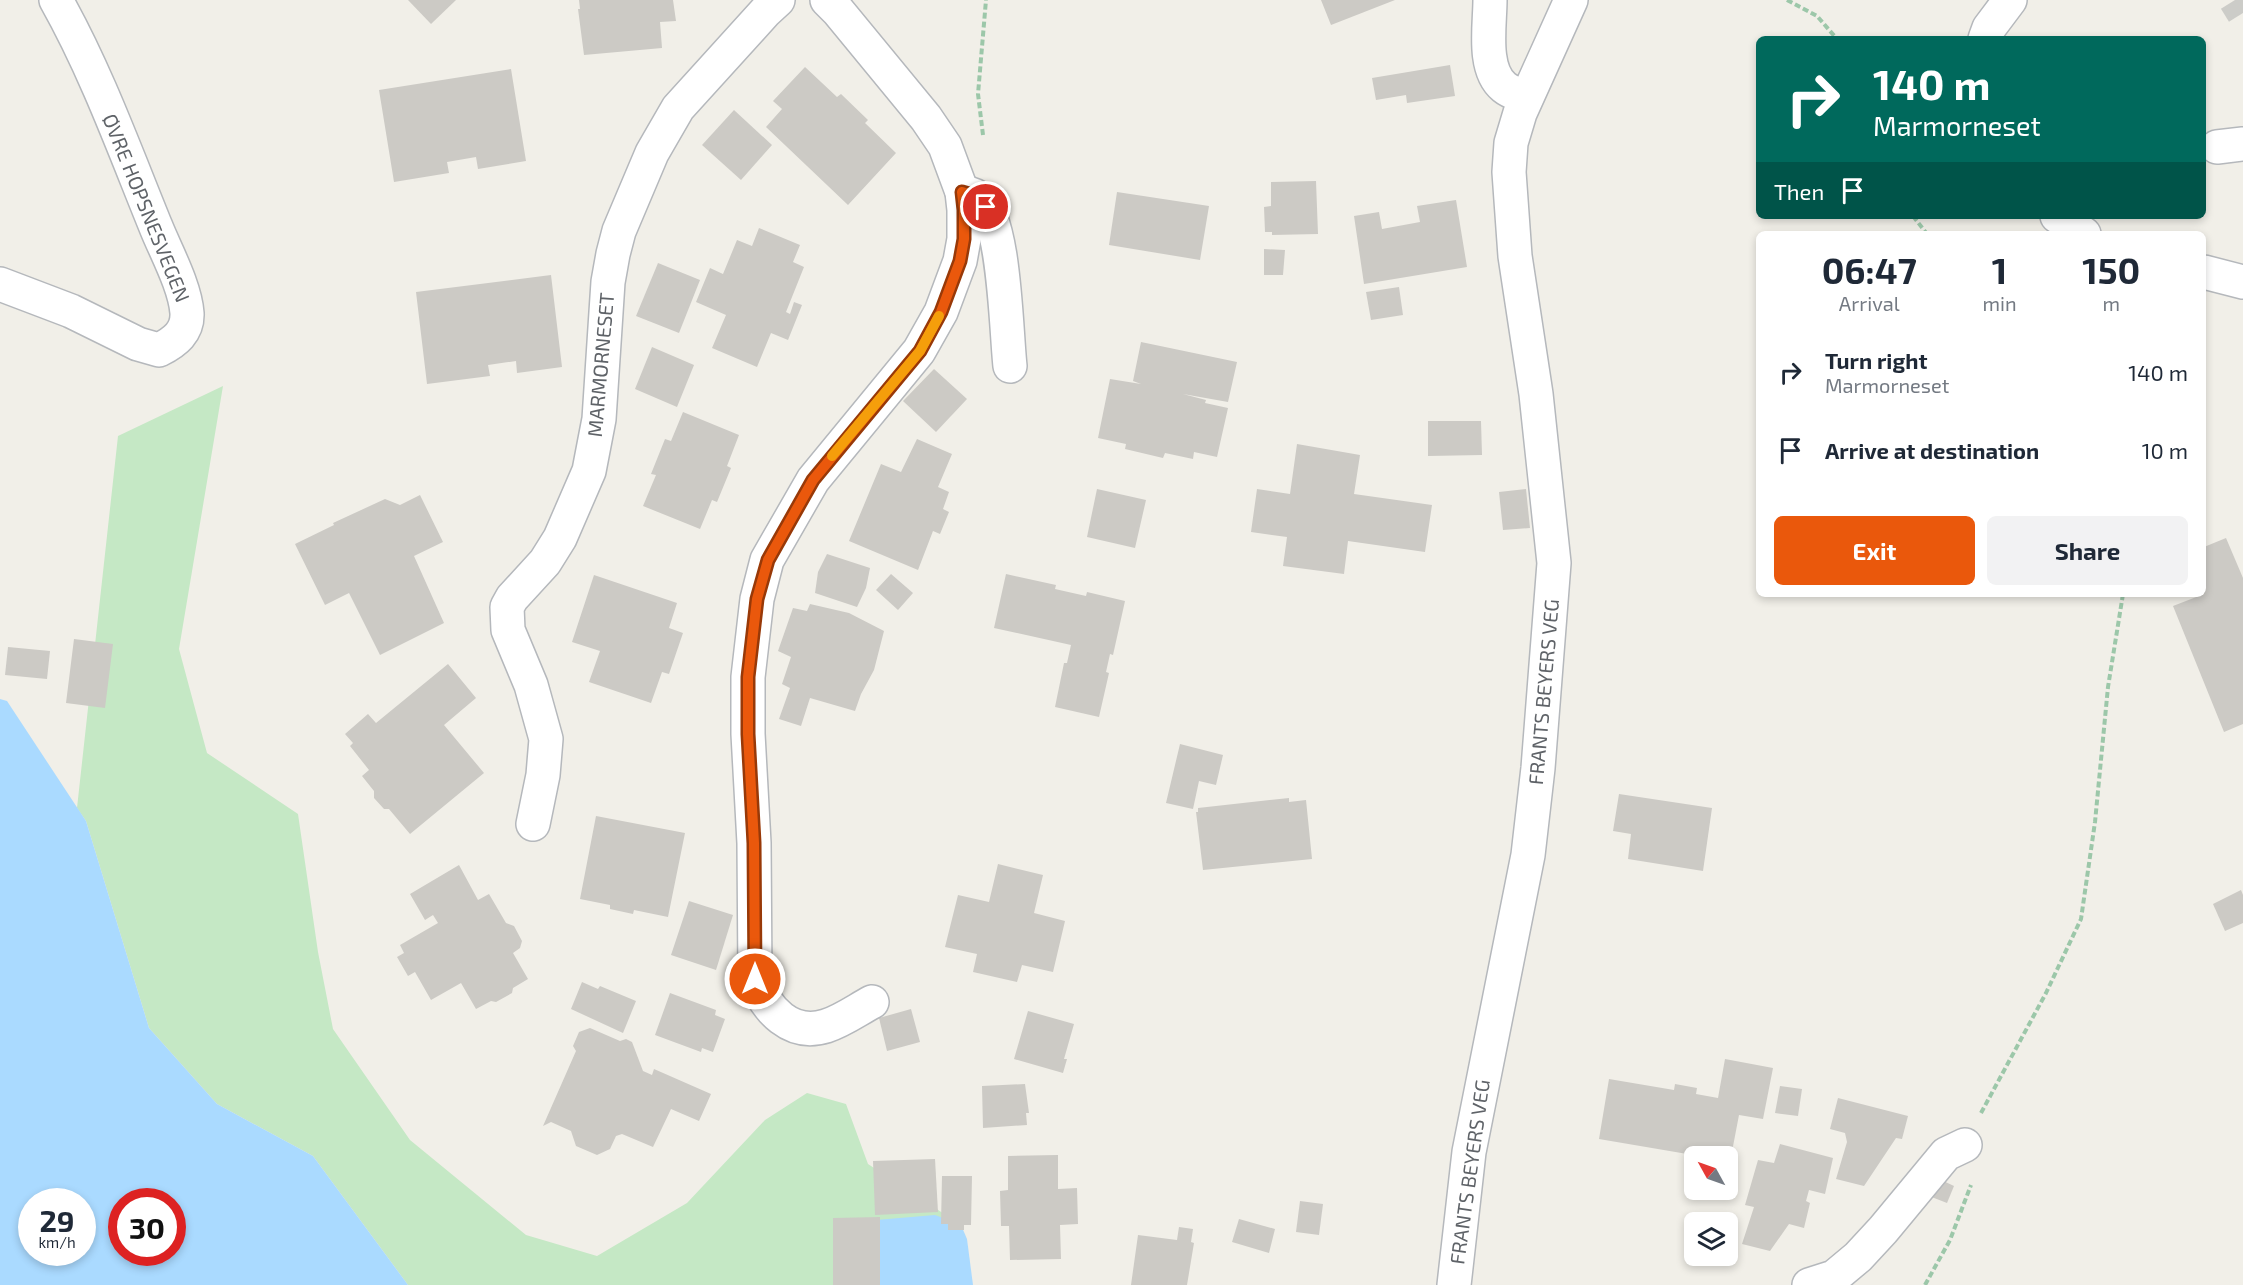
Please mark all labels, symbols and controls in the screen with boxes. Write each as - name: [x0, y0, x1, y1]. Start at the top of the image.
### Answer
- text: 140 m: [1873, 58, 1990, 108]
- icon: right: [1774, 60, 1852, 138]
- text: Marmorneset: [1873, 109, 2041, 141]
- street label: ØVRE HOPSNESVEGEN: [98, 110, 196, 305]
- icon: arrive: [1836, 174, 1869, 207]
- text: Then: [1774, 178, 1824, 204]
- pin: [960, 181, 1011, 232]
- icon: arrive: [969, 190, 1002, 223]
- text: 06:47: [1822, 248, 1917, 291]
- text: 1: [1992, 248, 2007, 291]
- text: 150: [2082, 248, 2140, 291]
- street label: MARMORNESET: [582, 291, 618, 438]
- text: Arrival: [1839, 291, 1900, 315]
- text: min: [1982, 291, 2017, 315]
- text: m: [2102, 291, 2120, 315]
- text: Turn right: [1825, 347, 1927, 373]
- icon: right: [1774, 356, 1807, 389]
- text: 140 m: [2128, 359, 2188, 385]
- text: Marmorneset: [1825, 373, 1949, 397]
- icon: arrive: [1774, 434, 1807, 467]
- text: Arrive at destination: [1825, 437, 2039, 463]
- text: 10 m: [2142, 437, 2188, 463]
- button: Exit: [1774, 516, 1975, 585]
- button: Share: [1987, 516, 2188, 585]
- street label: FRANTS BEYERS VEG: [1523, 598, 1563, 786]
- position arrow: [723, 947, 787, 1011]
- street label: FRANTS BEYERS VEG: [1444, 1078, 1494, 1266]
- north arrow: [1684, 1146, 1738, 1200]
- map controls: [1684, 1146, 1738, 1266]
- speed limit sign: 30: [108, 1188, 186, 1266]
- text: 29: [39, 1202, 75, 1238]
- button: layers: [1684, 1212, 1738, 1266]
- text: km/h: [38, 1233, 76, 1251]

